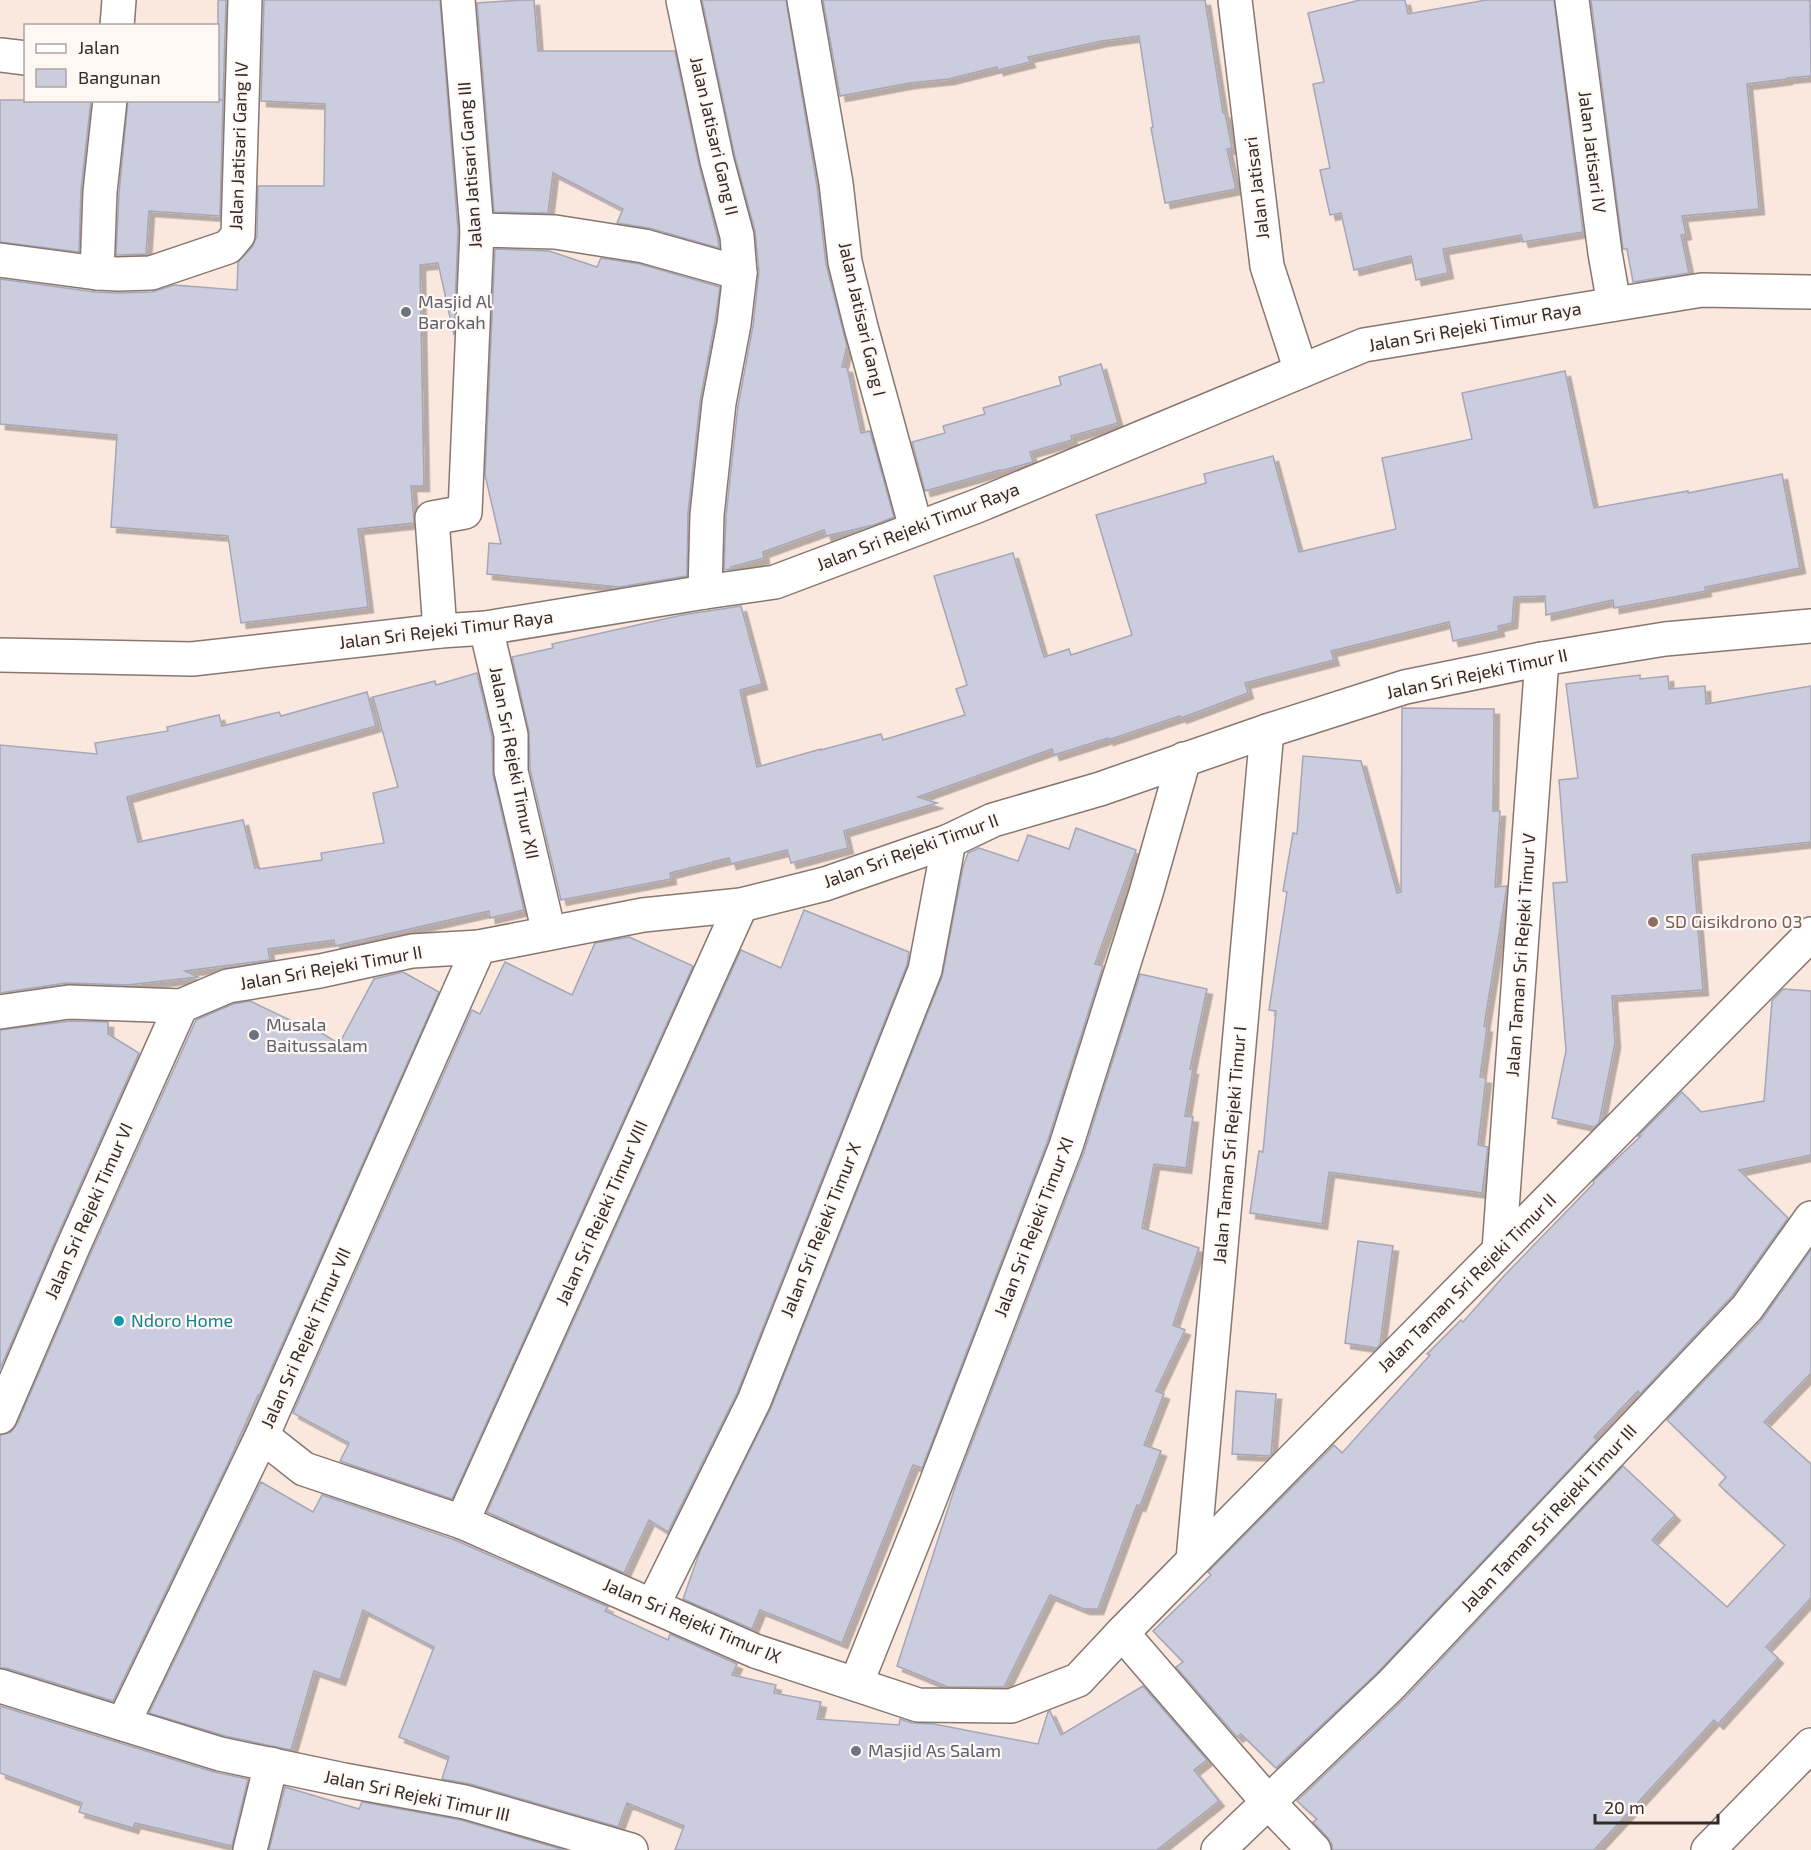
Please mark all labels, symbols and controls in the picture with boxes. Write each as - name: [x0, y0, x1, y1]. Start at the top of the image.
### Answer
- legend: [24, 24, 219, 102]
- text: Jalan: [78, 36, 120, 58]
- street label: Jalan Jatisari Gang II: [686, 54, 744, 217]
- street label: Jalan Jatisari Gang IV: [224, 61, 252, 231]
- text: Bangunan: [78, 66, 161, 88]
- street label: Jalan Jatisari Gang III: [452, 81, 486, 249]
- street label: Jalan Jatisari IV: [1575, 89, 1611, 214]
- street label: Jalan Jatisari: [1239, 135, 1273, 241]
- street label: Jalan Jatisari Gang I: [835, 239, 891, 398]
- place label: Masjid Al Barokah: [418, 290, 493, 333]
- street label: Jalan Sri Rejeki Timur Raya: [1367, 296, 1583, 356]
- marker: Masjid Al Barokah: [399, 305, 413, 319]
- street label: Jalan Sri Rejeki Timur Raya: [813, 477, 1022, 575]
- street label: Jalan Sri Rejeki Timur Raya: [337, 605, 554, 653]
- street label: Jalan Sri Rejeki Timur II: [1384, 643, 1569, 703]
- street label: Jalan Sri Rejeki Timur XII: [486, 665, 544, 861]
- street label: Jalan Sri Rejeki Timur II: [820, 808, 1001, 892]
- street label: Jalan Taman Sri Rejeki Timur V: [1501, 832, 1539, 1078]
- place label: SD Gisikdrono 03: [1665, 910, 1802, 932]
- marker: SD Gisikdrono 03: [1646, 915, 1660, 929]
- street label: Jalan Sri Rejeki Timur II: [238, 940, 424, 994]
- place label: Musala Baitussalam: [266, 1013, 368, 1056]
- street label: Jalan Taman Sri Rejeki Timur I: [1208, 1025, 1250, 1265]
- marker: Musala Baitussalam: [247, 1028, 261, 1042]
- street label: Jalan Sri Rejeki Timur VIII: [550, 1117, 652, 1308]
- street label: Jalan Sri Rejeki Timur VI: [39, 1119, 137, 1302]
- street label: Jalan Sri Rejeki Timur XI: [989, 1134, 1078, 1320]
- street label: Jalan Sri Rejeki Timur X: [775, 1139, 865, 1320]
- street label: Jalan Taman Sri Rejeki Timur II: [1373, 1189, 1560, 1376]
- street label: Jalan Sri Rejeki Timur VII: [255, 1244, 355, 1431]
- place label: Ndoro Home: [131, 1309, 233, 1331]
- marker: Ndoro Home: [112, 1314, 126, 1328]
- street label: Jalan Taman Sri Rejeki Timur III: [1456, 1419, 1641, 1615]
- street label: Jalan Sri Rejeki Timur IX: [600, 1573, 785, 1668]
- place label: Masjid As Salam: [868, 1739, 1001, 1761]
- marker: Masjid As Salam: [849, 1744, 863, 1758]
- street label: Jalan Sri Rejeki Timur III: [322, 1765, 512, 1825]
- scale bar: [1595, 1787, 1718, 1825]
- text: 20 m: [1604, 1796, 1645, 1818]

